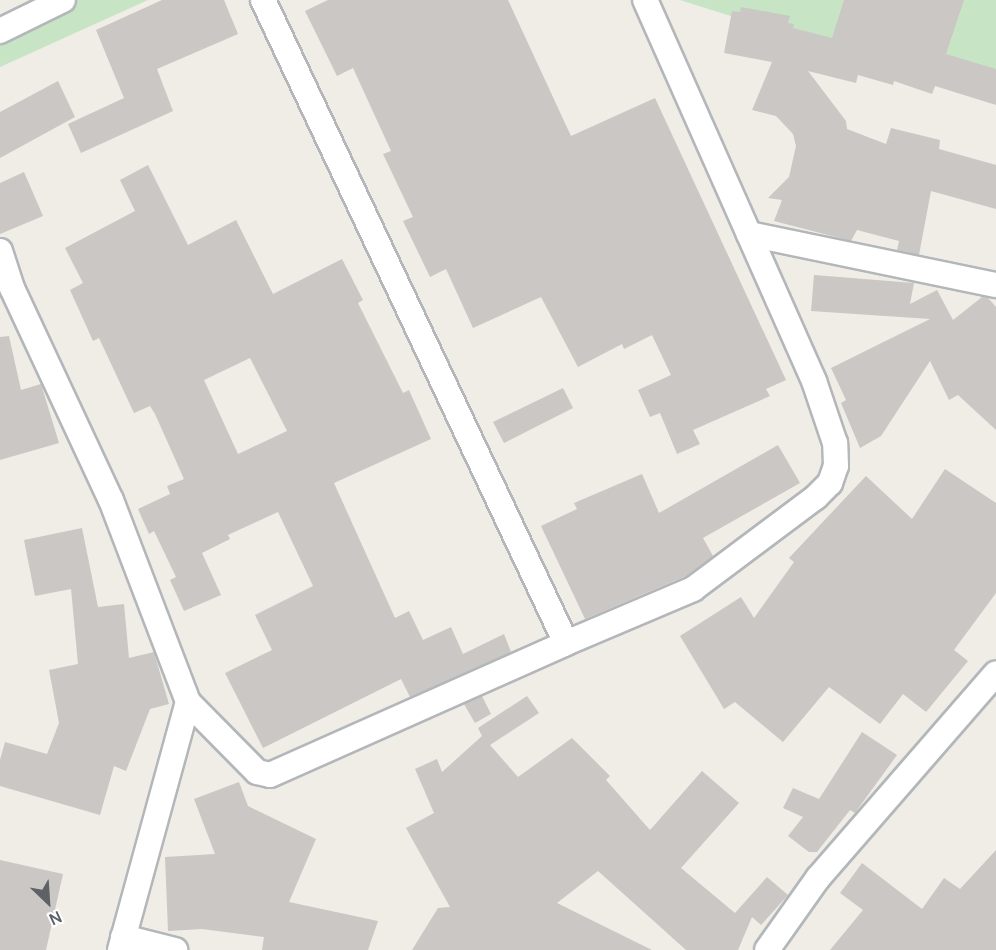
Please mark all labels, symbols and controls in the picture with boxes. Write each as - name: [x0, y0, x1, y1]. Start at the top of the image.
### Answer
- north arrow: [18, 872, 78, 932]
- text: N: [46, 906, 65, 931]

